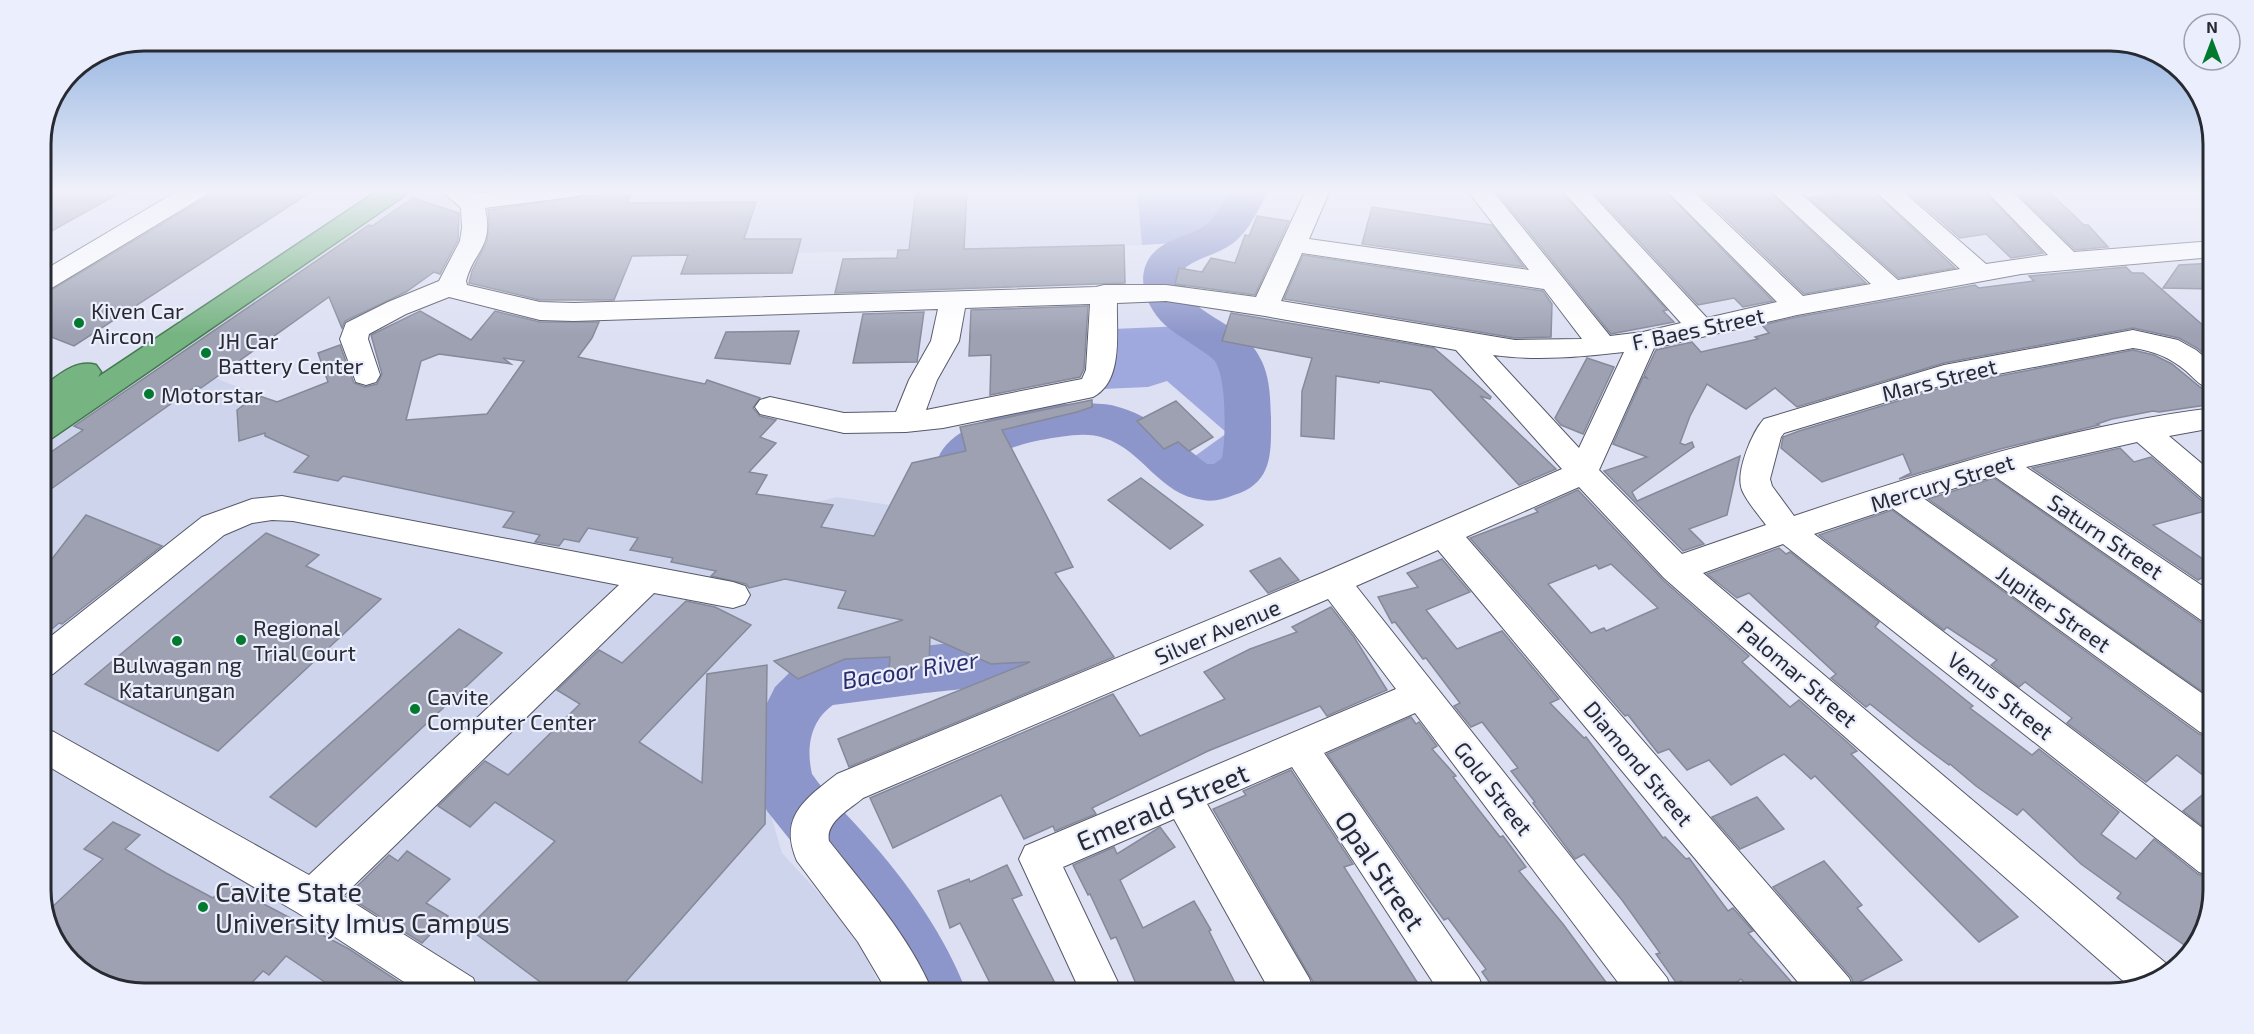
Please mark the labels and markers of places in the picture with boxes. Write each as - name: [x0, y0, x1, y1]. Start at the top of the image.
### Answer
- place label: Kiven Car Aircon: [91, 297, 184, 348]
- marker: Kiven Car Aircon: [72, 316, 86, 330]
- place label: JH Car Battery Center: [218, 327, 364, 378]
- marker: JH Car Battery Center: [199, 346, 213, 360]
- place label: Motorstar: [161, 381, 263, 407]
- marker: Motorstar: [142, 387, 156, 401]
- place label: Regional Trial Court: [253, 614, 356, 665]
- marker: Regional Trial Court: [234, 633, 248, 647]
- marker: Bulwagan ng Katarungan: [170, 634, 184, 648]
- place label: Bulwagan ng Katarungan: [112, 651, 242, 702]
- place label: Cavite Computer Center: [427, 683, 596, 734]
- marker: Cavite Computer Center: [408, 702, 422, 716]
- place label: Cavite State University Imus Campus: [215, 875, 510, 939]
- marker: Cavite State University Imus Campus: [196, 900, 210, 914]

